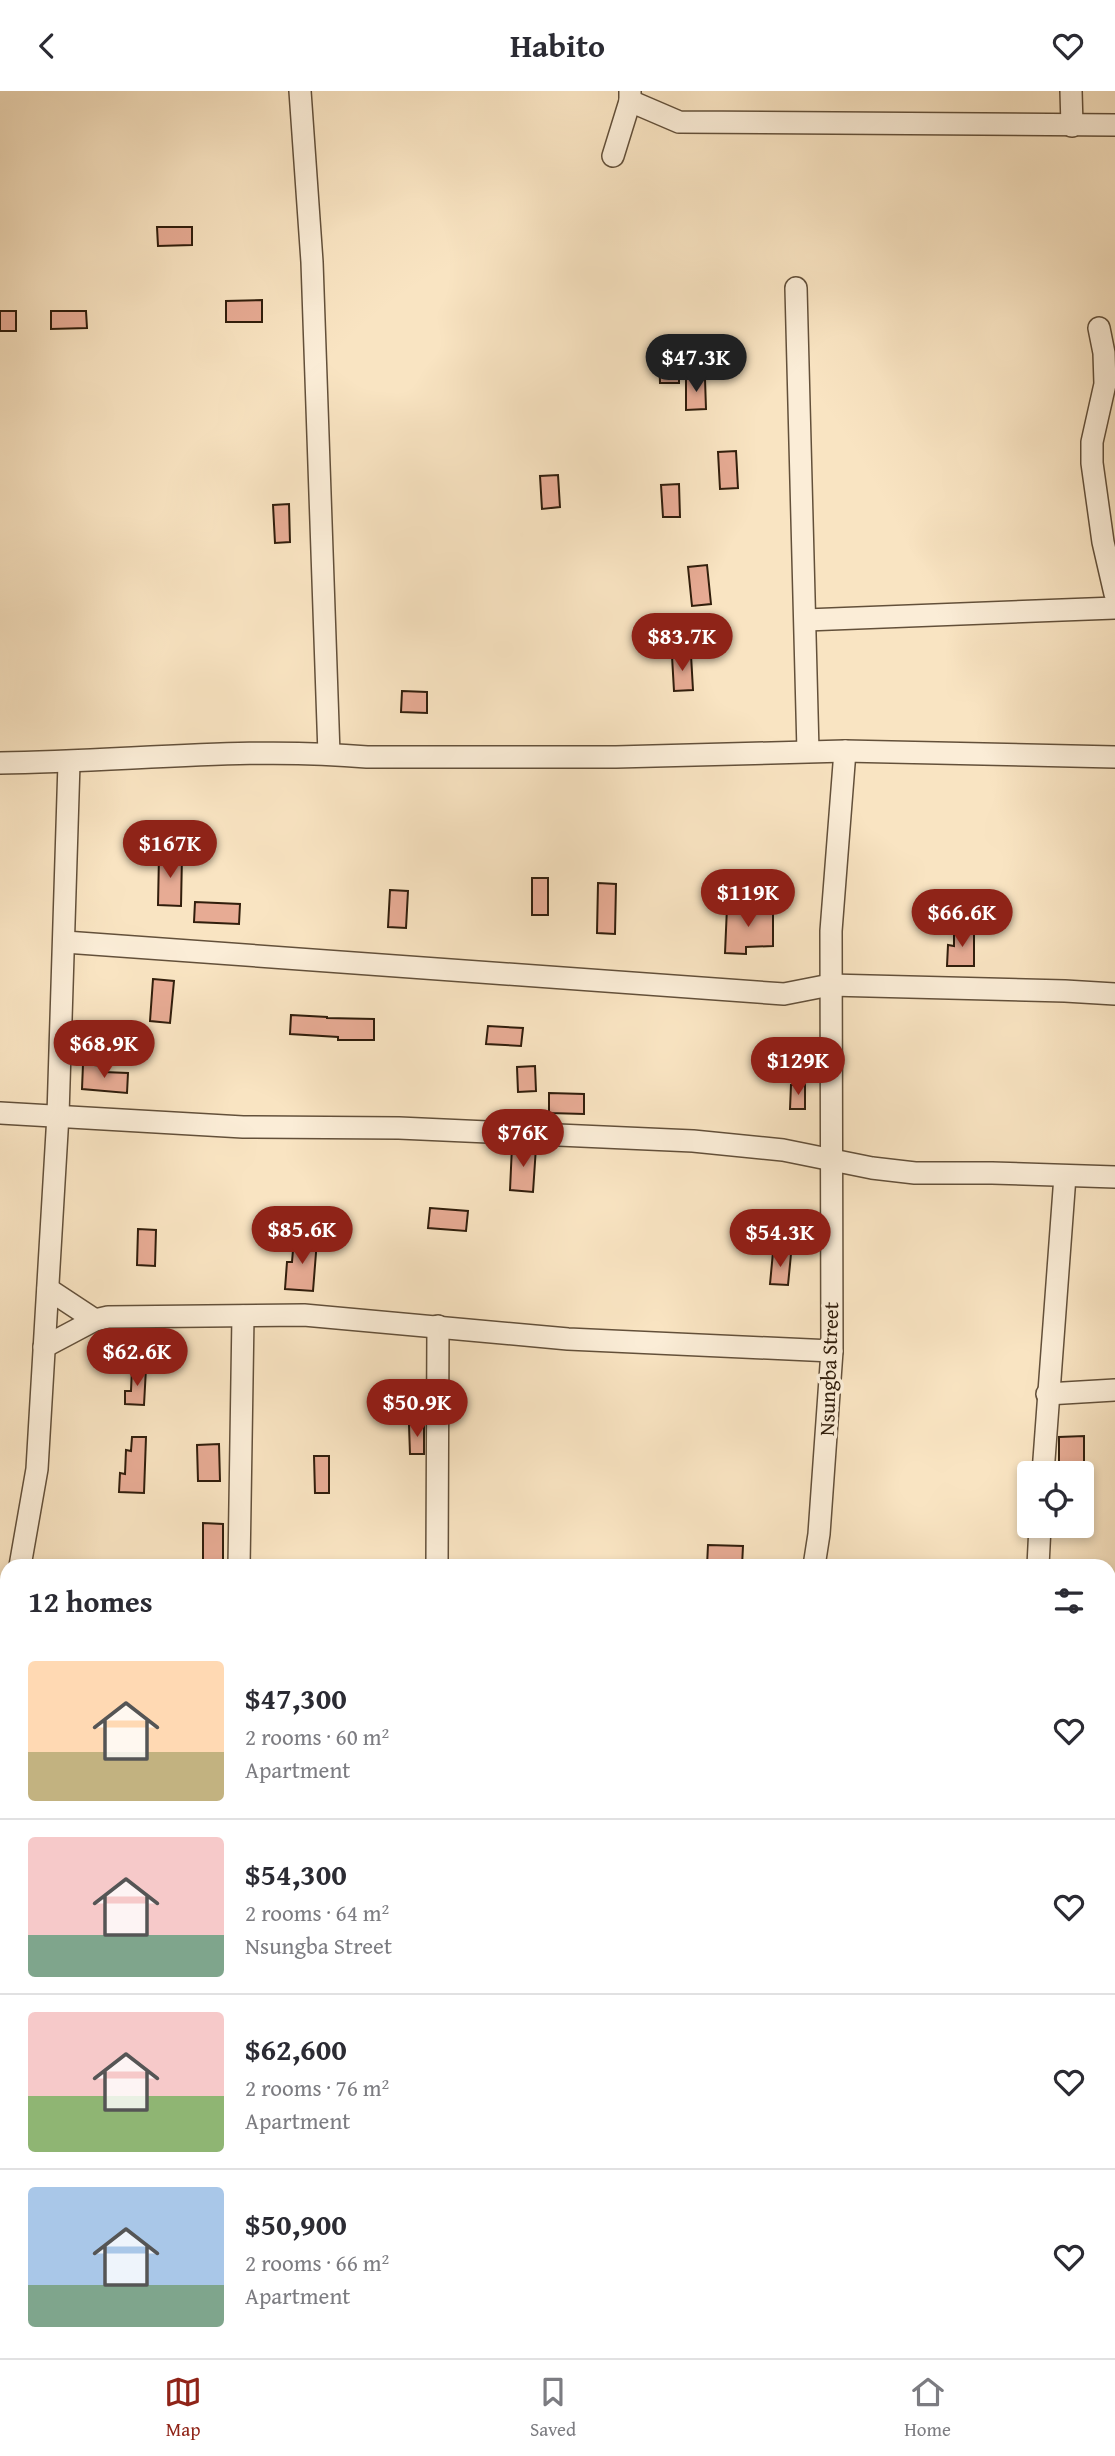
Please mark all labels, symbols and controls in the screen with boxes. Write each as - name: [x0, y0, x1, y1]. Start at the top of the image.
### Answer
- text: Habito: [510, 22, 605, 69]
- icon: back: [28, 27, 66, 65]
- icon: heart: [1049, 27, 1087, 65]
- pin: $47.3K: [639, 335, 753, 394]
- text: $47.3K: [662, 340, 730, 373]
- pin: $83.7K: [625, 613, 739, 673]
- text: $83.7K: [648, 619, 716, 652]
- pin: $167K: [121, 821, 219, 880]
- text: $167K: [139, 826, 201, 859]
- pin: $119K: [699, 869, 797, 929]
- text: $119K: [717, 875, 779, 908]
- pin: $66.6K: [905, 889, 1019, 949]
- text: $66.6K: [928, 895, 996, 928]
- pin: $68.9K: [47, 1021, 161, 1080]
- text: $68.9K: [70, 1026, 138, 1059]
- pin: $129K: [749, 1037, 847, 1097]
- text: $129K: [767, 1043, 829, 1076]
- pin: $76K: [482, 1109, 564, 1169]
- text: $76K: [498, 1115, 548, 1148]
- pin: $85.6K: [245, 1207, 359, 1266]
- pin: $54.3K: [723, 1209, 837, 1269]
- text: $85.6K: [268, 1212, 336, 1245]
- text: $54.3K: [746, 1215, 814, 1248]
- street label: Nsungba Street: [811, 1301, 846, 1437]
- pin: $62.6K: [80, 1329, 194, 1388]
- text: $62.6K: [103, 1334, 171, 1367]
- pin: $50.9K: [360, 1379, 474, 1439]
- text: $50.9K: [383, 1385, 451, 1418]
- map controls: [1017, 1461, 1094, 1538]
- button: locate: [1017, 1461, 1094, 1538]
- text: 12 homes: [28, 1579, 153, 1623]
- icon: filters: [1050, 1582, 1088, 1620]
- text: $47,300: [245, 1676, 347, 1720]
- icon: home: [84, 1689, 168, 1773]
- icon: heart: [1050, 1712, 1088, 1750]
- text: 2 rooms · 60 m²: [245, 1720, 389, 1753]
- text: Apartment: [245, 1753, 350, 1786]
- text: $54,300: [245, 1852, 347, 1896]
- icon: home: [84, 1865, 168, 1949]
- icon: heart: [1050, 1888, 1088, 1926]
- text: 2 rooms · 64 m²: [245, 1896, 389, 1929]
- text: Nsungba Street: [245, 1929, 392, 1962]
- text: $62,600: [245, 2027, 347, 2071]
- icon: home: [84, 2040, 168, 2124]
- icon: heart: [1050, 2063, 1088, 2101]
- text: 2 rooms · 76 m²: [245, 2071, 389, 2104]
- text: Apartment: [245, 2104, 350, 2137]
- text: $50,900: [245, 2202, 347, 2246]
- icon: home: [84, 2215, 168, 2299]
- icon: heart: [1050, 2238, 1088, 2276]
- text: 2 rooms · 66 m²: [245, 2246, 389, 2279]
- text: Apartment: [245, 2279, 350, 2312]
- tab: Map: [164, 2373, 202, 2443]
- tab: Saved: [530, 2373, 576, 2443]
- tab: Home: [904, 2373, 951, 2443]

